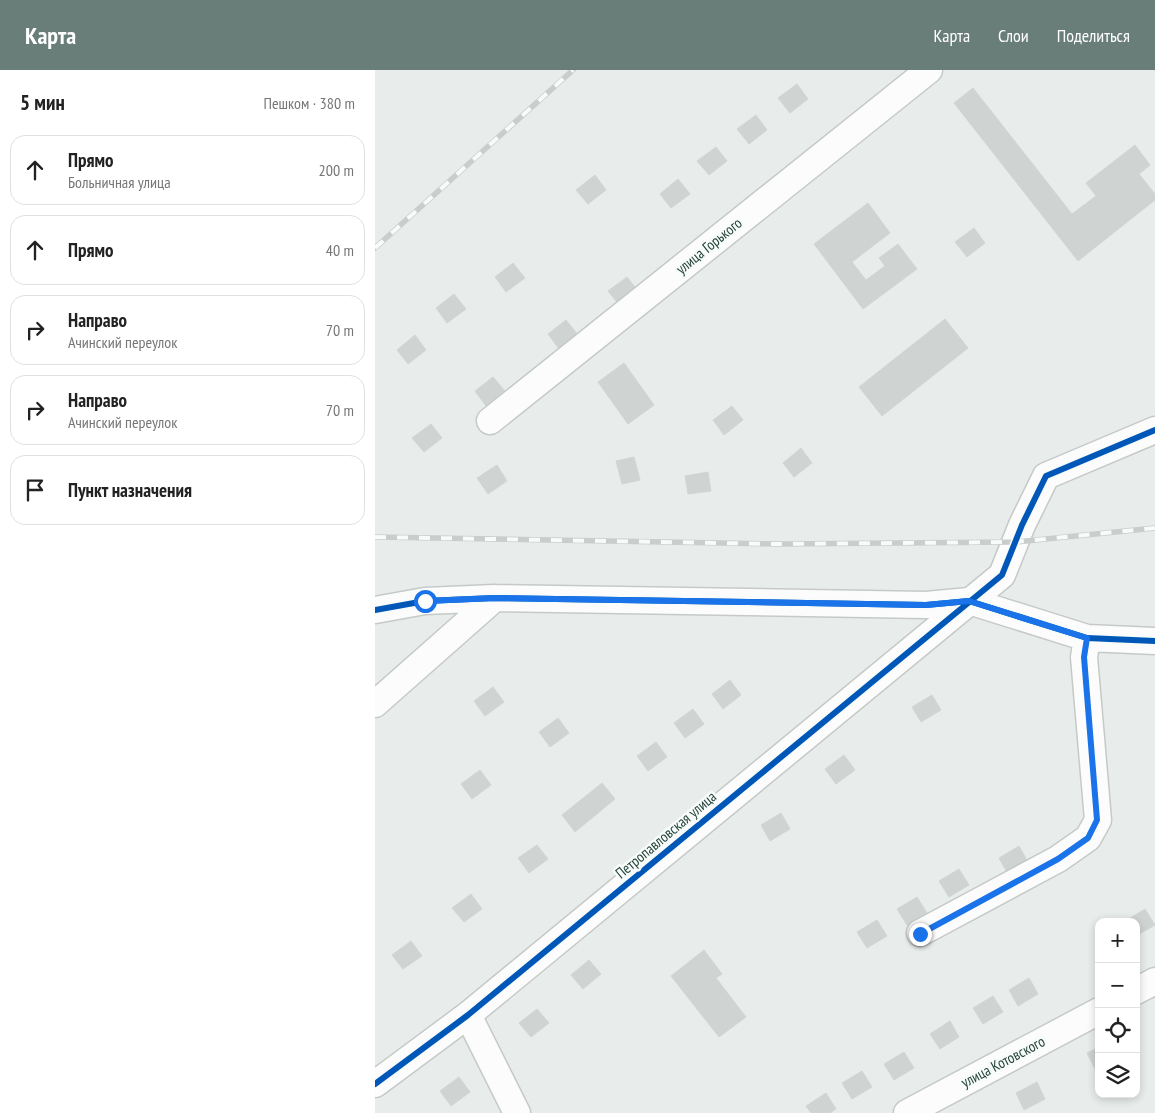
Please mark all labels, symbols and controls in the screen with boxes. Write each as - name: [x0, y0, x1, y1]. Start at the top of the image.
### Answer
- text: Карта: [25, 20, 76, 51]
- text: Карта: [933, 24, 970, 47]
- text: Слои: [998, 24, 1029, 47]
- text: Поделиться: [1057, 24, 1130, 47]
- text: 5 мин: [20, 89, 65, 116]
- text: Пешком · 380 m: [264, 93, 355, 113]
- text: Прямо: [68, 148, 113, 172]
- icon: ahead: [21, 156, 49, 184]
- text: 200 m: [319, 160, 354, 180]
- text: Больничная улица: [68, 172, 171, 192]
- street label: улица Горького: [672, 213, 746, 278]
- icon: ahead: [21, 236, 49, 264]
- text: Прямо: [68, 238, 113, 262]
- text: 40 m: [326, 240, 354, 260]
- text: Направо: [68, 308, 127, 332]
- icon: right: [21, 316, 49, 344]
- text: 70 m: [326, 320, 354, 340]
- text: Ачинский переулок: [68, 332, 177, 352]
- text: Направо: [68, 388, 127, 412]
- icon: right: [21, 396, 49, 424]
- text: 70 m: [326, 400, 354, 420]
- text: Ачинский переулок: [68, 412, 177, 432]
- icon: arrive: [21, 476, 49, 504]
- text: Пункт назначения: [68, 478, 192, 502]
- route start: [414, 590, 437, 613]
- street label: Петропавловская улица: [611, 787, 720, 882]
- map controls: [1095, 918, 1140, 1098]
- button: +: [1095, 918, 1140, 963]
- route end: [909, 923, 932, 946]
- button: −: [1095, 963, 1140, 1008]
- button: locate: [1095, 1008, 1140, 1053]
- street label: улица Котовского: [958, 1032, 1048, 1092]
- button: layers: [1095, 1053, 1140, 1098]

